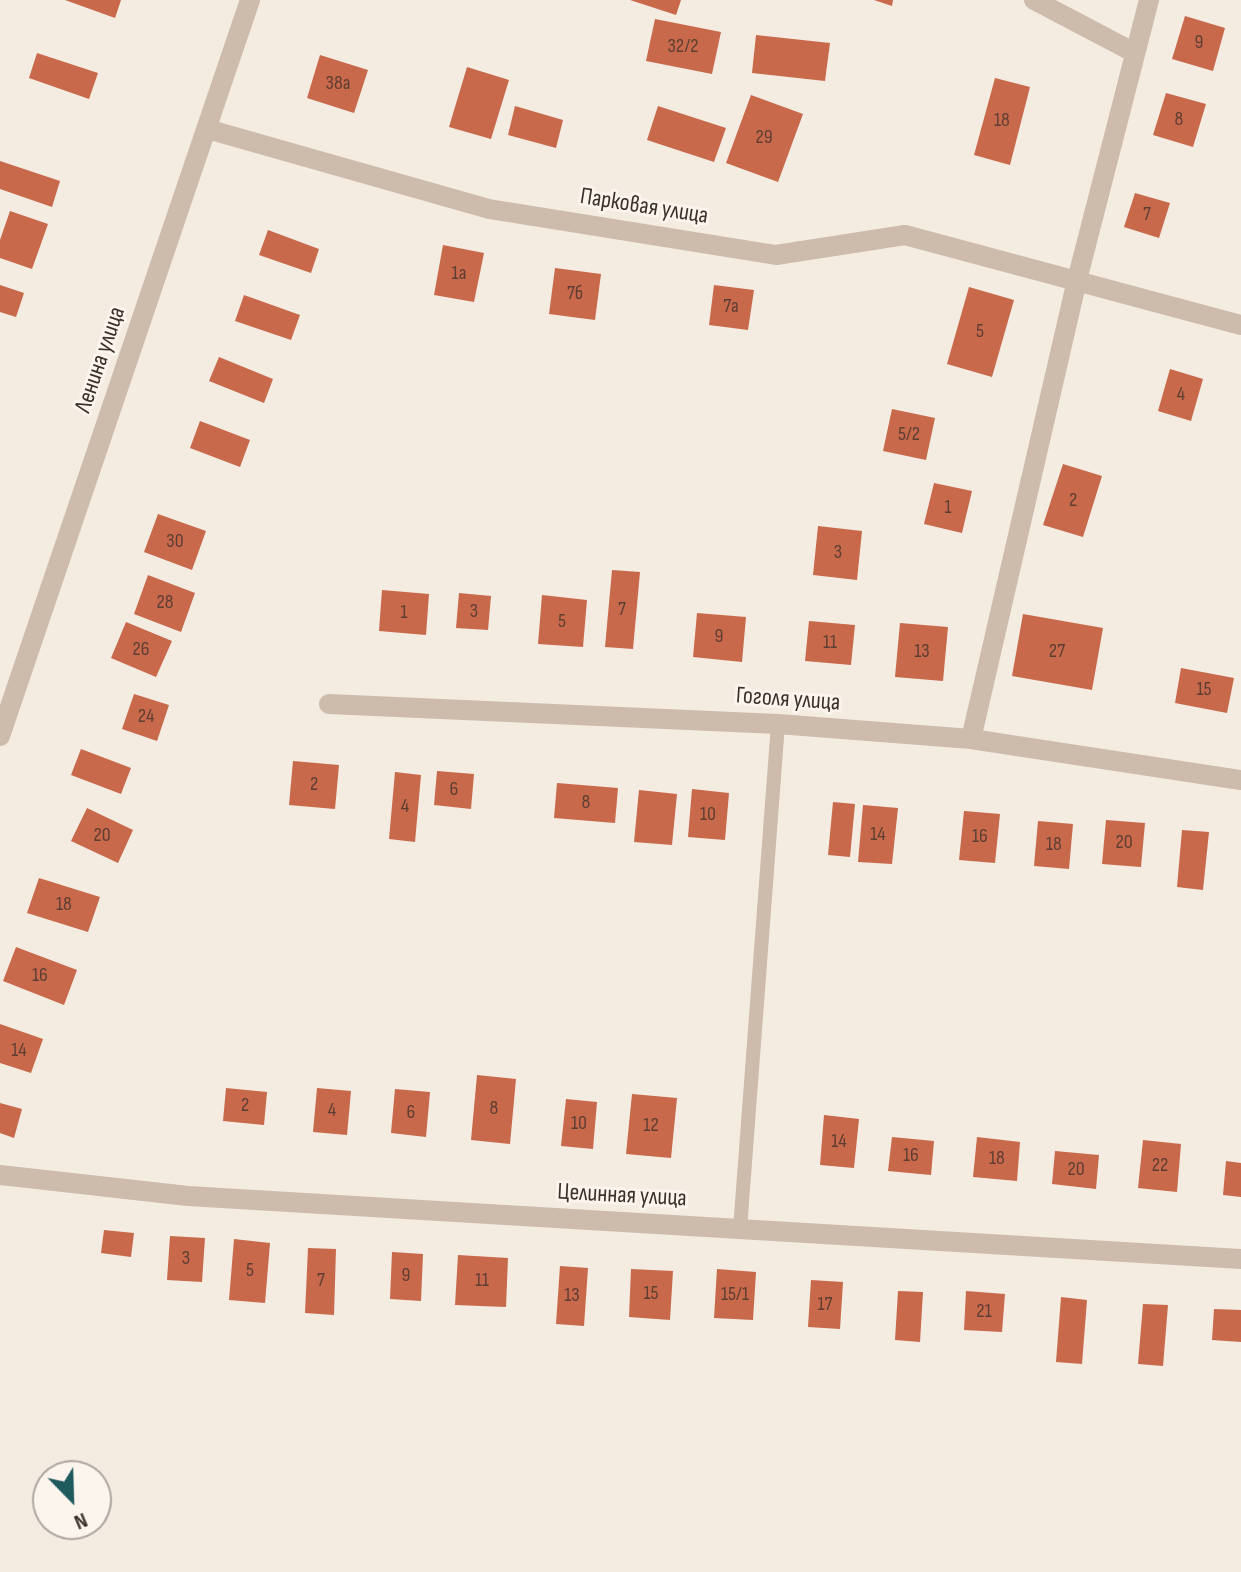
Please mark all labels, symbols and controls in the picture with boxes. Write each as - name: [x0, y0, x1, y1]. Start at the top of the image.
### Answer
- house number: 9: [1195, 31, 1203, 55]
- house number: 32/2: [667, 35, 699, 59]
- house number: 38а: [326, 72, 350, 96]
- house number: 8: [1175, 108, 1183, 132]
- house number: 18: [994, 109, 1010, 133]
- house number: 29: [755, 126, 773, 150]
- street label: Парковая улица: [578, 183, 710, 231]
- house number: 7: [1143, 203, 1151, 227]
- house number: 1а: [452, 262, 466, 286]
- house number: 7б: [567, 282, 583, 306]
- house number: 7а: [723, 295, 739, 319]
- street label: Ленина улица: [69, 303, 133, 417]
- house number: 5: [976, 320, 984, 344]
- house number: 4: [1177, 383, 1185, 407]
- house number: 5/2: [898, 423, 920, 447]
- house number: 2: [1069, 489, 1077, 513]
- house number: 1: [945, 496, 951, 520]
- house number: 30: [166, 530, 184, 554]
- house number: 3: [834, 541, 842, 565]
- house number: 28: [157, 591, 173, 615]
- house number: 7: [618, 598, 626, 622]
- house number: 3: [470, 600, 478, 624]
- house number: 1: [401, 601, 407, 625]
- house number: 5: [558, 610, 566, 634]
- house number: 9: [715, 625, 723, 649]
- house number: 11: [823, 631, 837, 655]
- house number: 26: [133, 638, 149, 662]
- house number: 13: [914, 640, 930, 664]
- house number: 27: [1049, 640, 1065, 664]
- house number: 15: [1196, 678, 1212, 702]
- street label: Гоголя улица: [735, 682, 841, 718]
- house number: 24: [138, 705, 154, 729]
- house number: 2: [310, 773, 318, 797]
- house number: 6: [450, 778, 458, 802]
- house number: 8: [582, 791, 590, 815]
- house number: 4: [401, 795, 409, 819]
- house number: 10: [700, 803, 716, 827]
- house number: 14: [870, 823, 886, 847]
- house number: 20: [93, 824, 111, 848]
- house number: 16: [972, 825, 988, 849]
- house number: 20: [1115, 831, 1133, 855]
- house number: 18: [1046, 833, 1062, 857]
- house number: 18: [56, 893, 72, 917]
- house number: 16: [32, 964, 48, 988]
- house number: 14: [11, 1039, 27, 1063]
- house number: 2: [241, 1094, 249, 1118]
- house number: 8: [490, 1097, 498, 1121]
- house number: 4: [328, 1099, 336, 1123]
- house number: 6: [407, 1101, 415, 1125]
- house number: 10: [571, 1112, 587, 1136]
- house number: 12: [643, 1114, 659, 1138]
- house number: 14: [831, 1130, 847, 1154]
- house number: 16: [903, 1144, 919, 1168]
- house number: 18: [989, 1147, 1005, 1171]
- house number: 22: [1152, 1154, 1168, 1178]
- house number: 20: [1067, 1158, 1085, 1182]
- street label: Целинная улица: [557, 1178, 687, 1214]
- house number: 3: [182, 1247, 190, 1271]
- house number: 5: [246, 1259, 254, 1283]
- house number: 9: [402, 1264, 410, 1288]
- house number: 7: [317, 1269, 325, 1293]
- house number: 11: [475, 1269, 489, 1293]
- house number: 15: [643, 1282, 659, 1306]
- house number: 15/1: [721, 1283, 749, 1307]
- house number: 13: [564, 1284, 580, 1308]
- house number: 17: [818, 1293, 832, 1317]
- house number: 21: [976, 1300, 992, 1324]
- north arrow: [32, 1460, 112, 1540]
- text: N: [70, 1506, 91, 1535]

